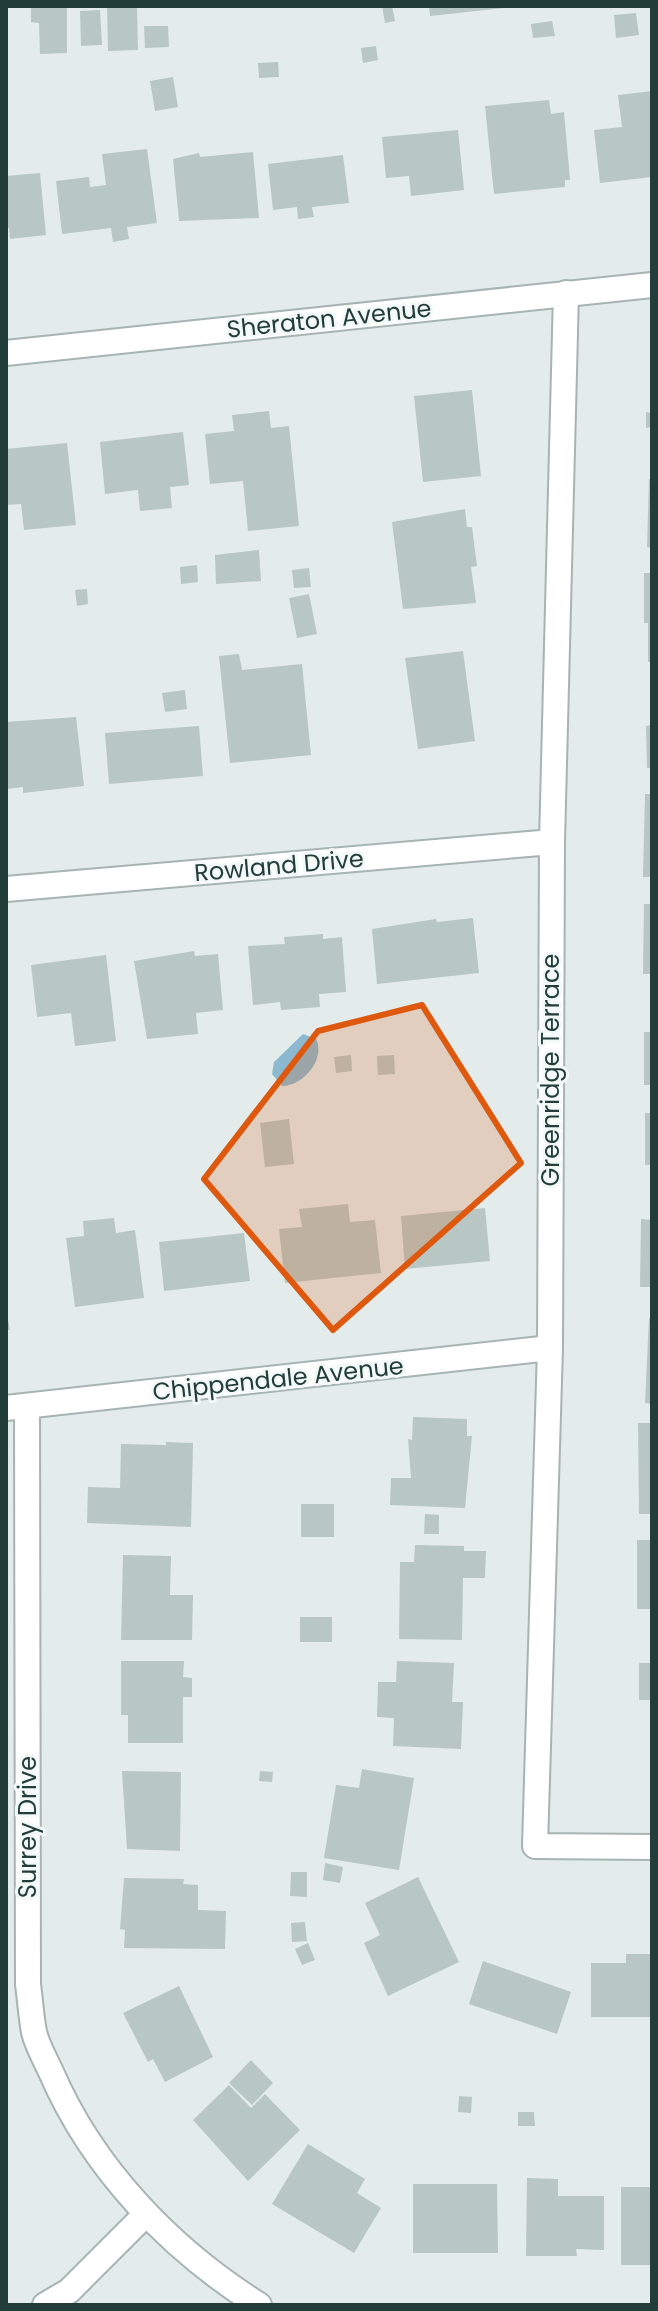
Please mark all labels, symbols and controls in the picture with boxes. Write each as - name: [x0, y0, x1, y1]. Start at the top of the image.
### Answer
- street label: Sheraton Avenue: [225, 291, 433, 346]
- street label: Rowland Drive: [193, 842, 365, 889]
- street label: Greenridge Terrace: [534, 954, 567, 1186]
- street label: Chippendale Avenue: [151, 1349, 405, 1408]
- street label: Surrey Drive: [11, 1756, 44, 1898]

